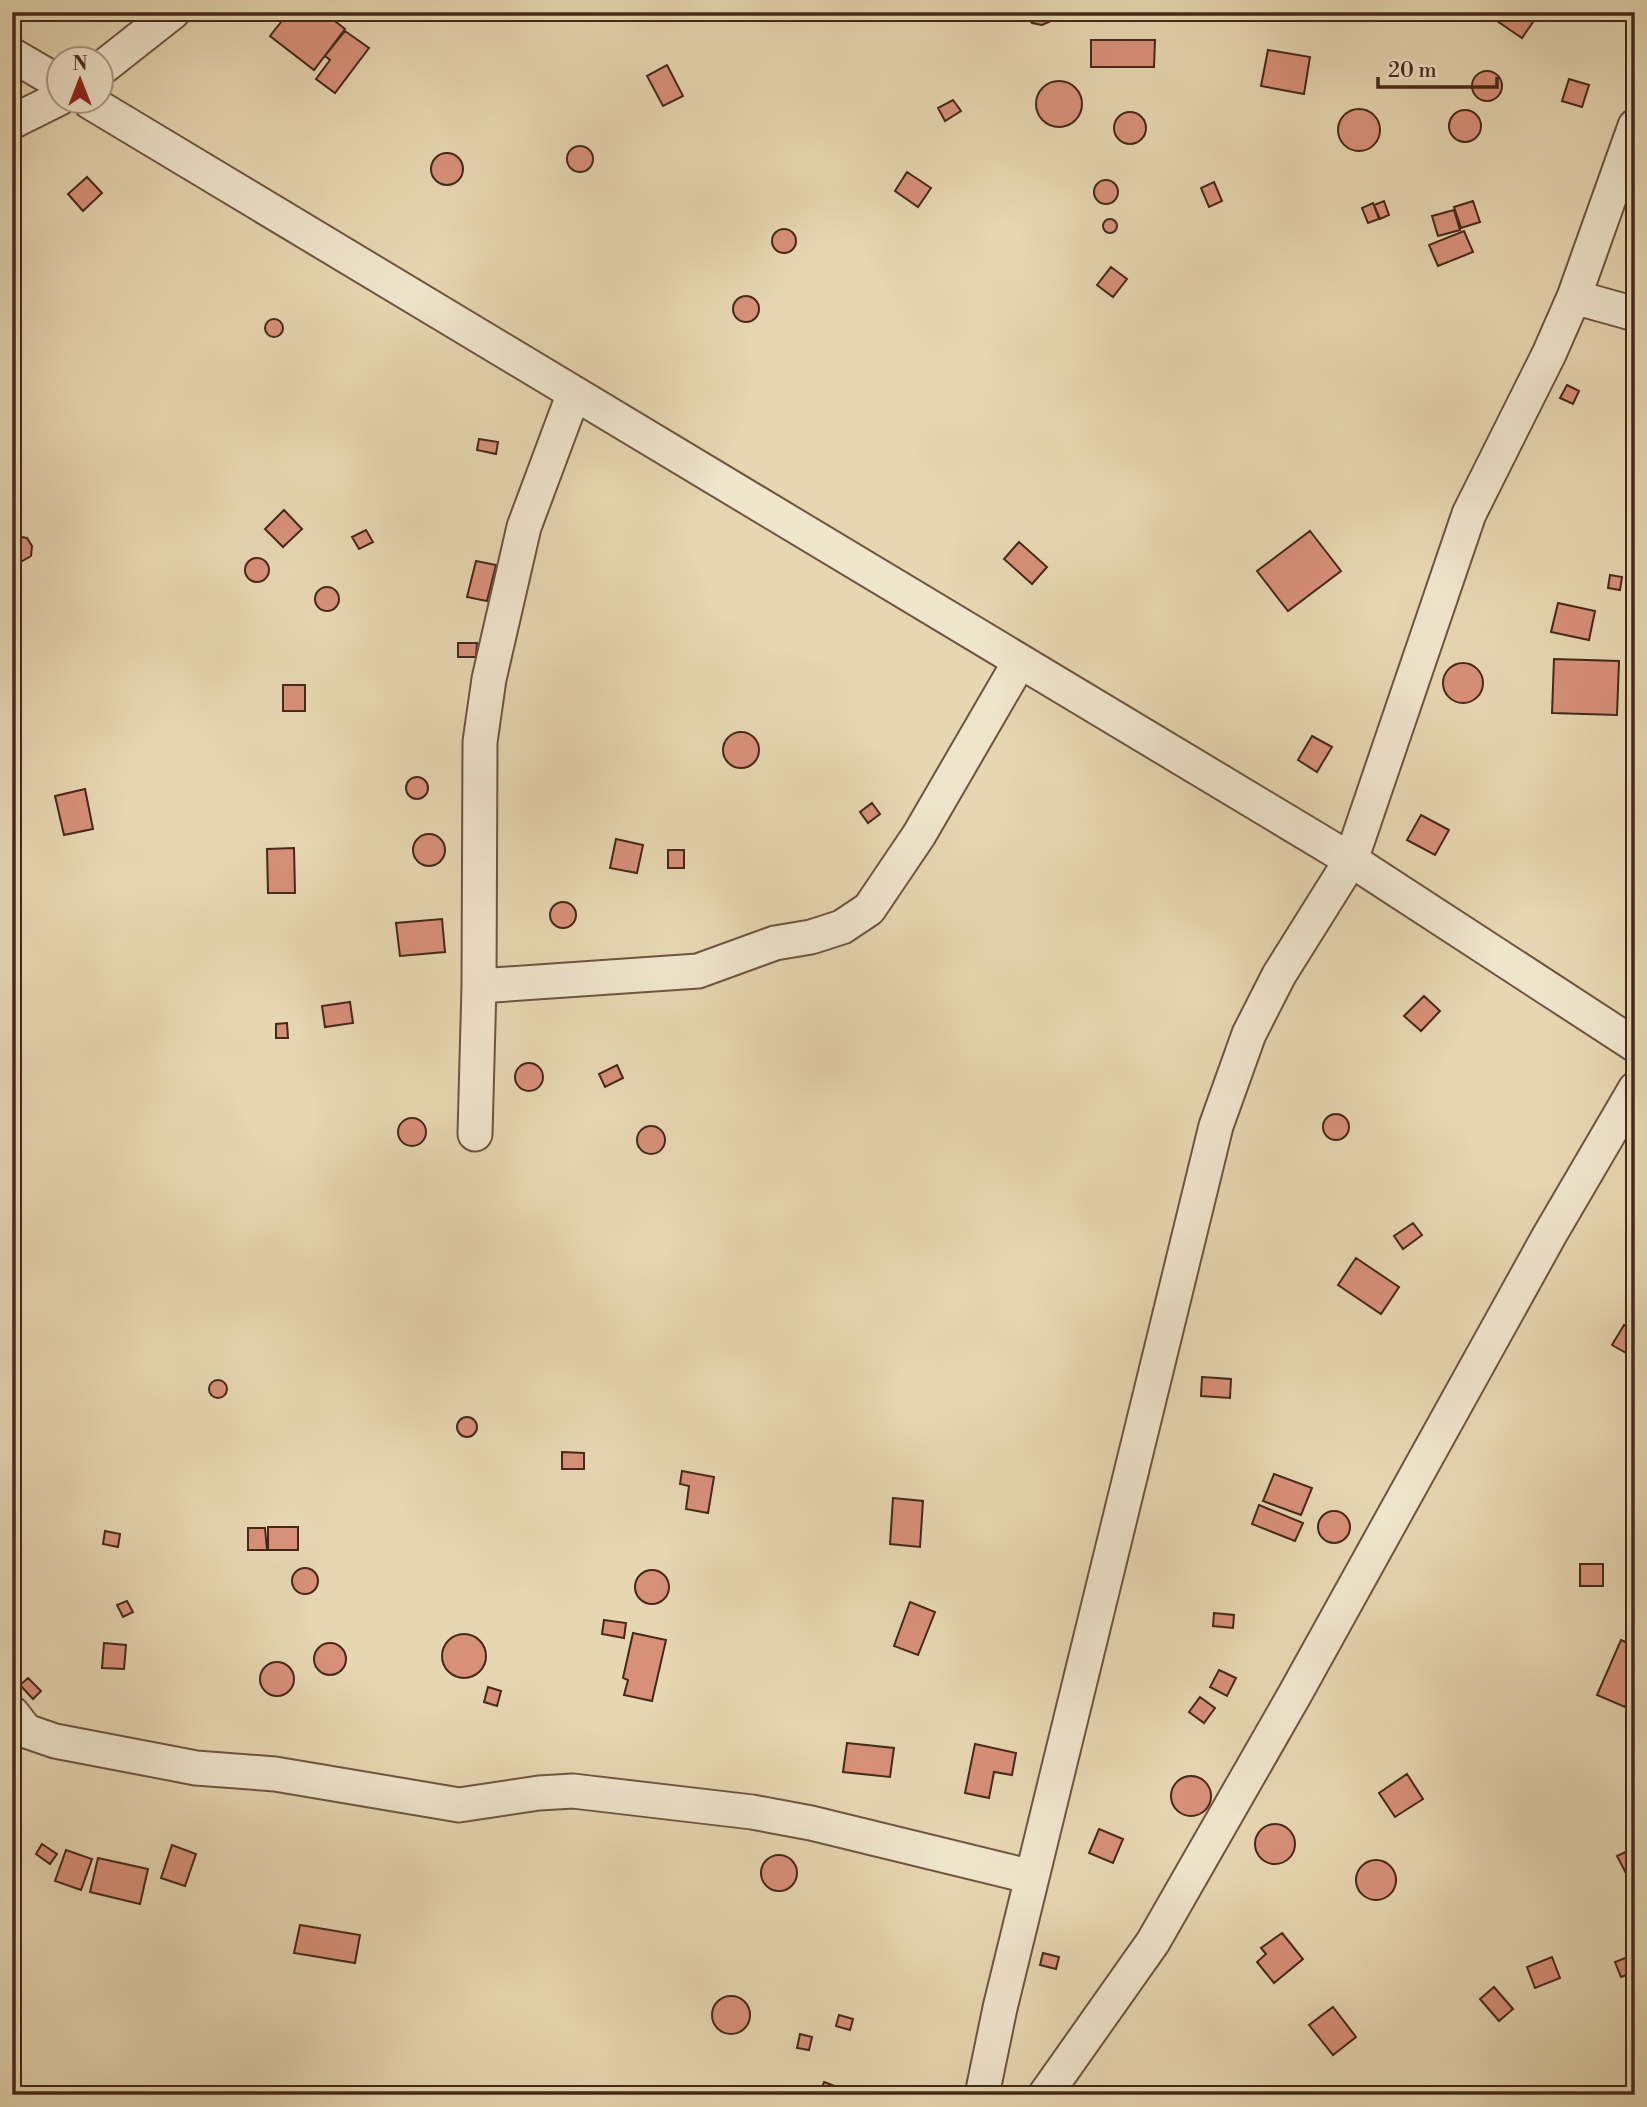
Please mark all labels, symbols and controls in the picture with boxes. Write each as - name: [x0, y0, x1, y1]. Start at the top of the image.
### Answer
- north arrow: [46, 46, 116, 116]
- scale bar: [1378, 46, 1496, 90]
- text: N: [72, 52, 88, 76]
- text: 20 m: [1388, 58, 1437, 84]

